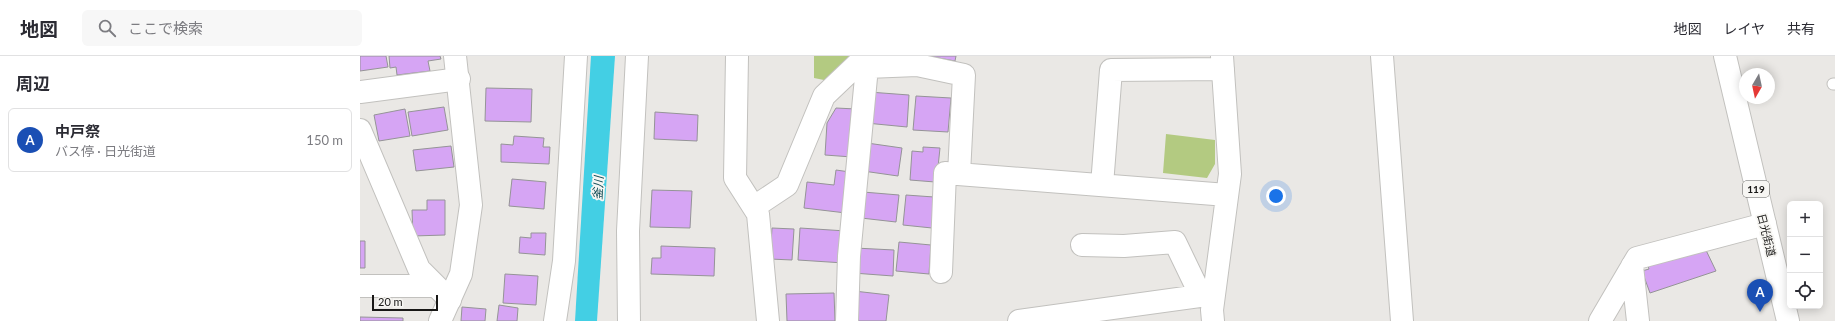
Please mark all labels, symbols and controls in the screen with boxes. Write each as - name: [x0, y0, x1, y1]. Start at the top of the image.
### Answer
- search box: [82, 10, 362, 46]
- text: 地図: [20, 17, 58, 40]
- icon: search: [96, 17, 118, 39]
- text: ここで検索: [128, 19, 203, 37]
- text: 地図: [1673, 20, 1701, 37]
- text: レイヤ: [1723, 20, 1765, 37]
- text: 共有: [1787, 20, 1815, 37]
- north arrow: [1739, 68, 1775, 104]
- text: 周辺: [16, 73, 50, 94]
- text: 中戸祭: [55, 122, 100, 140]
- text: A: [25, 132, 35, 148]
- text: 150 m: [306, 132, 343, 148]
- text: バス停 · 日光街道: [55, 143, 156, 159]
- water label: 釜川: [590, 174, 606, 200]
- road number: 119: [1743, 181, 1769, 197]
- your location: [1266, 186, 1286, 206]
- map controls: [1787, 201, 1823, 309]
- button: +: [1787, 201, 1823, 237]
- street label: 日光街道: [1755, 212, 1779, 258]
- button: −: [1787, 237, 1823, 273]
- button: locate: [1787, 273, 1823, 309]
- pin: A: [1747, 279, 1773, 312]
- scale bar: [372, 293, 438, 312]
- text: 20 m: [378, 295, 403, 308]

